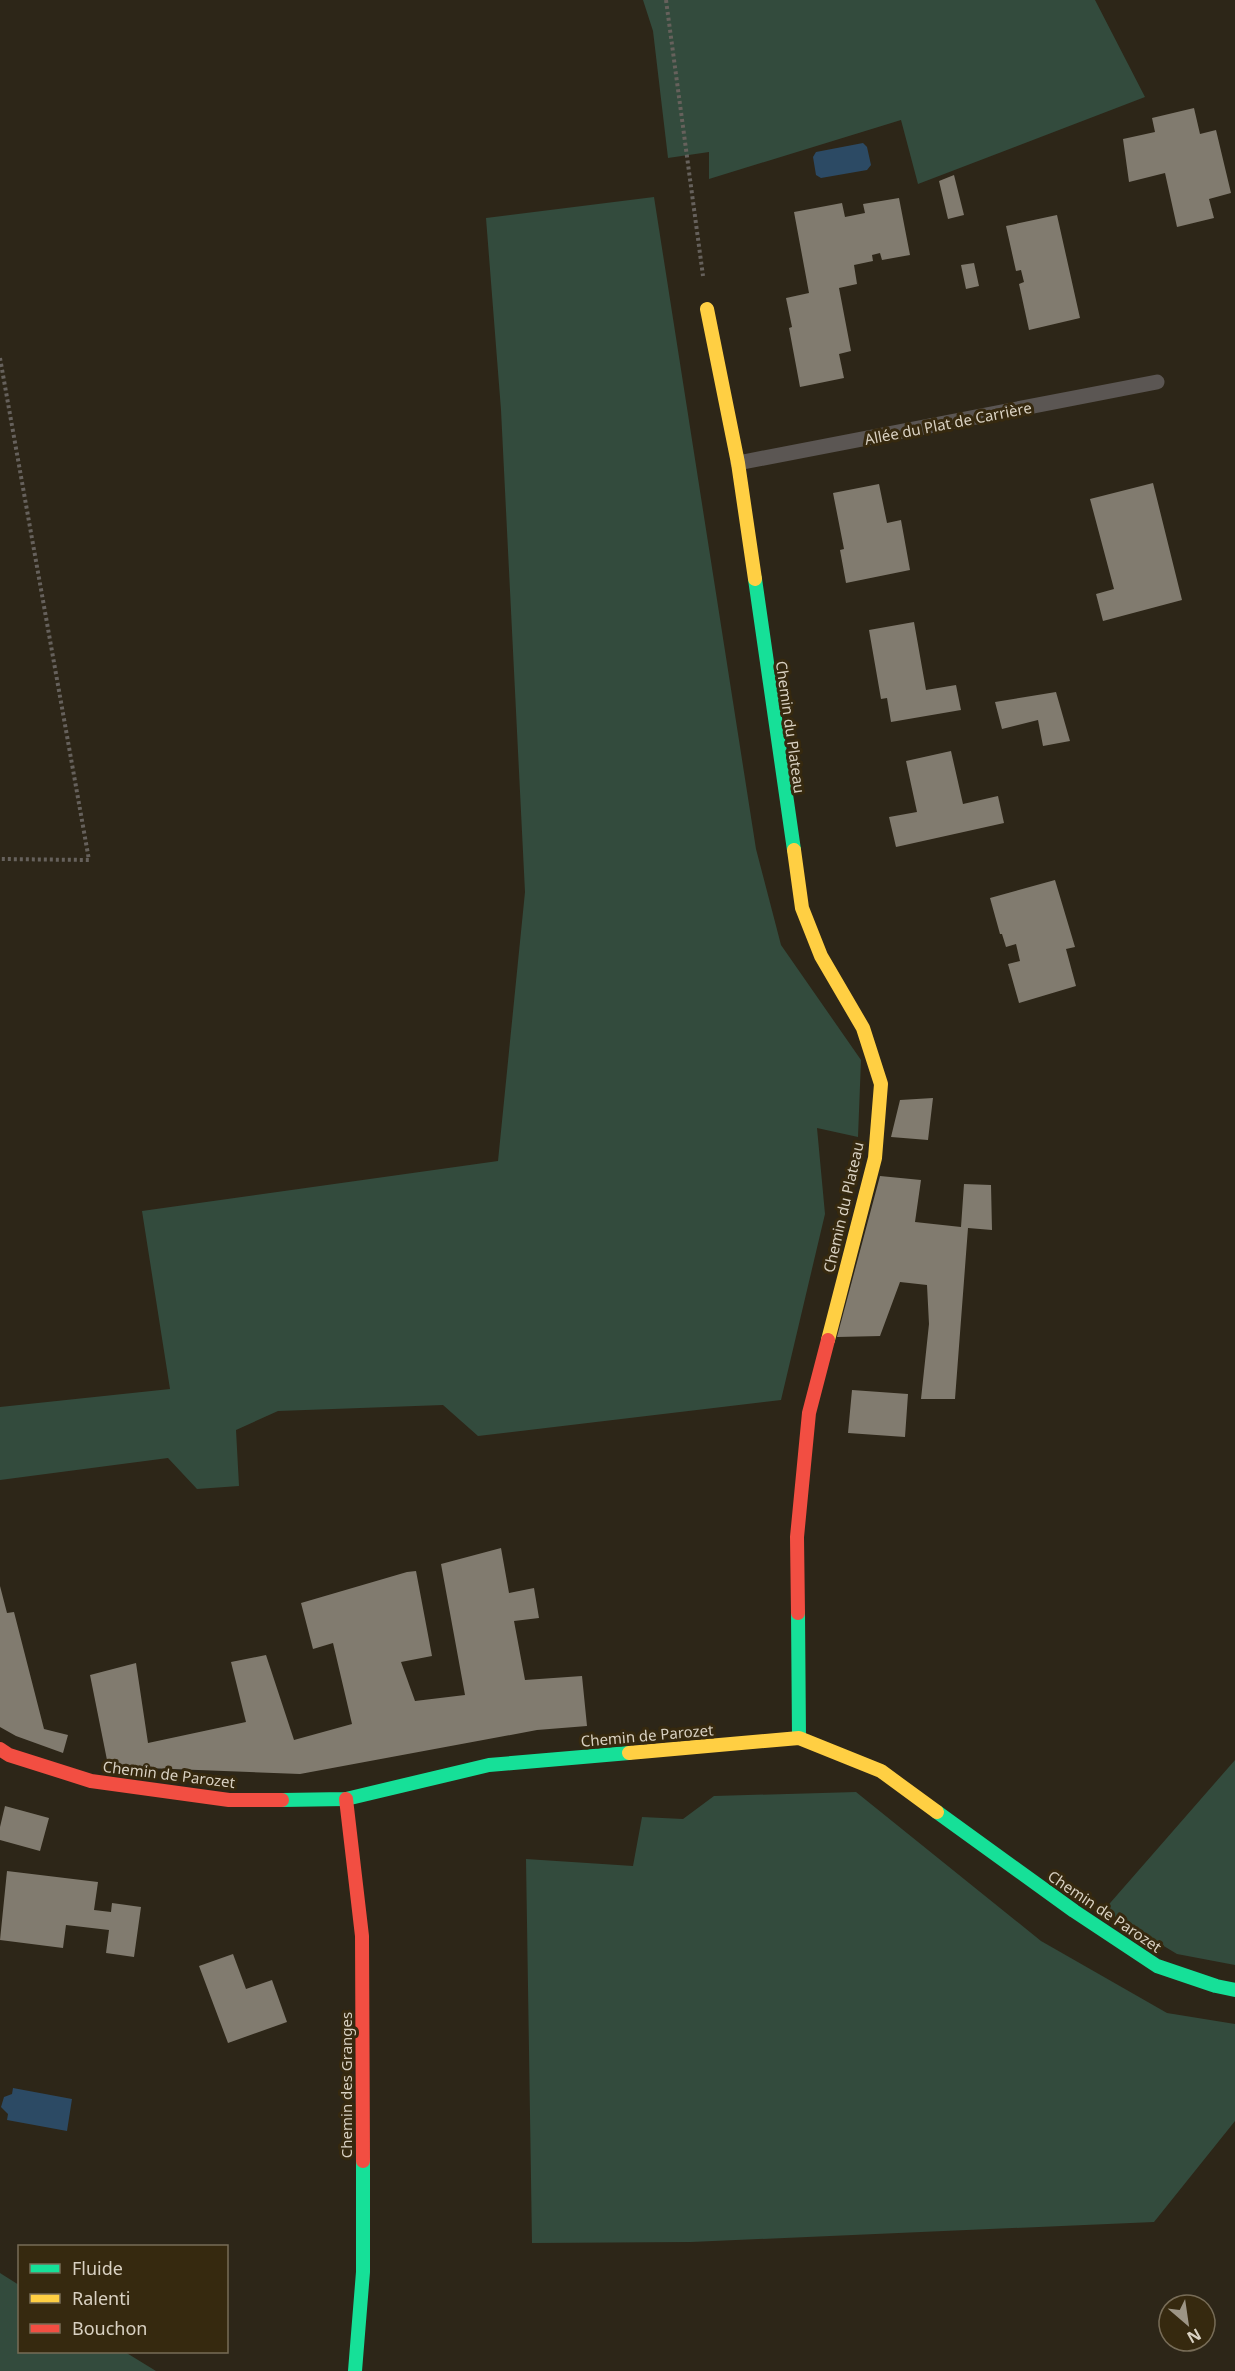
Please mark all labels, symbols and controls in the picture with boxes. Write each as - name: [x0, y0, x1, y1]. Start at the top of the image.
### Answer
- street label: Allée du Plat de Carrière: [863, 397, 1033, 449]
- street label: Chemin du Plateau: [772, 659, 810, 795]
- street label: Chemin du Plateau: [818, 1140, 868, 1274]
- street label: Chemin de Parozet: [580, 1719, 715, 1751]
- street label: Chemin de Parozet: [102, 1756, 237, 1792]
- street label: Chemin de Parozet: [1044, 1865, 1166, 1957]
- street label: Chemin des Granges: [336, 2012, 356, 2158]
- legend: [18, 2245, 228, 2353]
- text: Fluide: [72, 2256, 123, 2280]
- text: Ralenti: [72, 2286, 130, 2310]
- north arrow: [1157, 2293, 1217, 2353]
- text: Bouchon: [72, 2316, 148, 2340]
- text: N: [1183, 2323, 1205, 2349]

